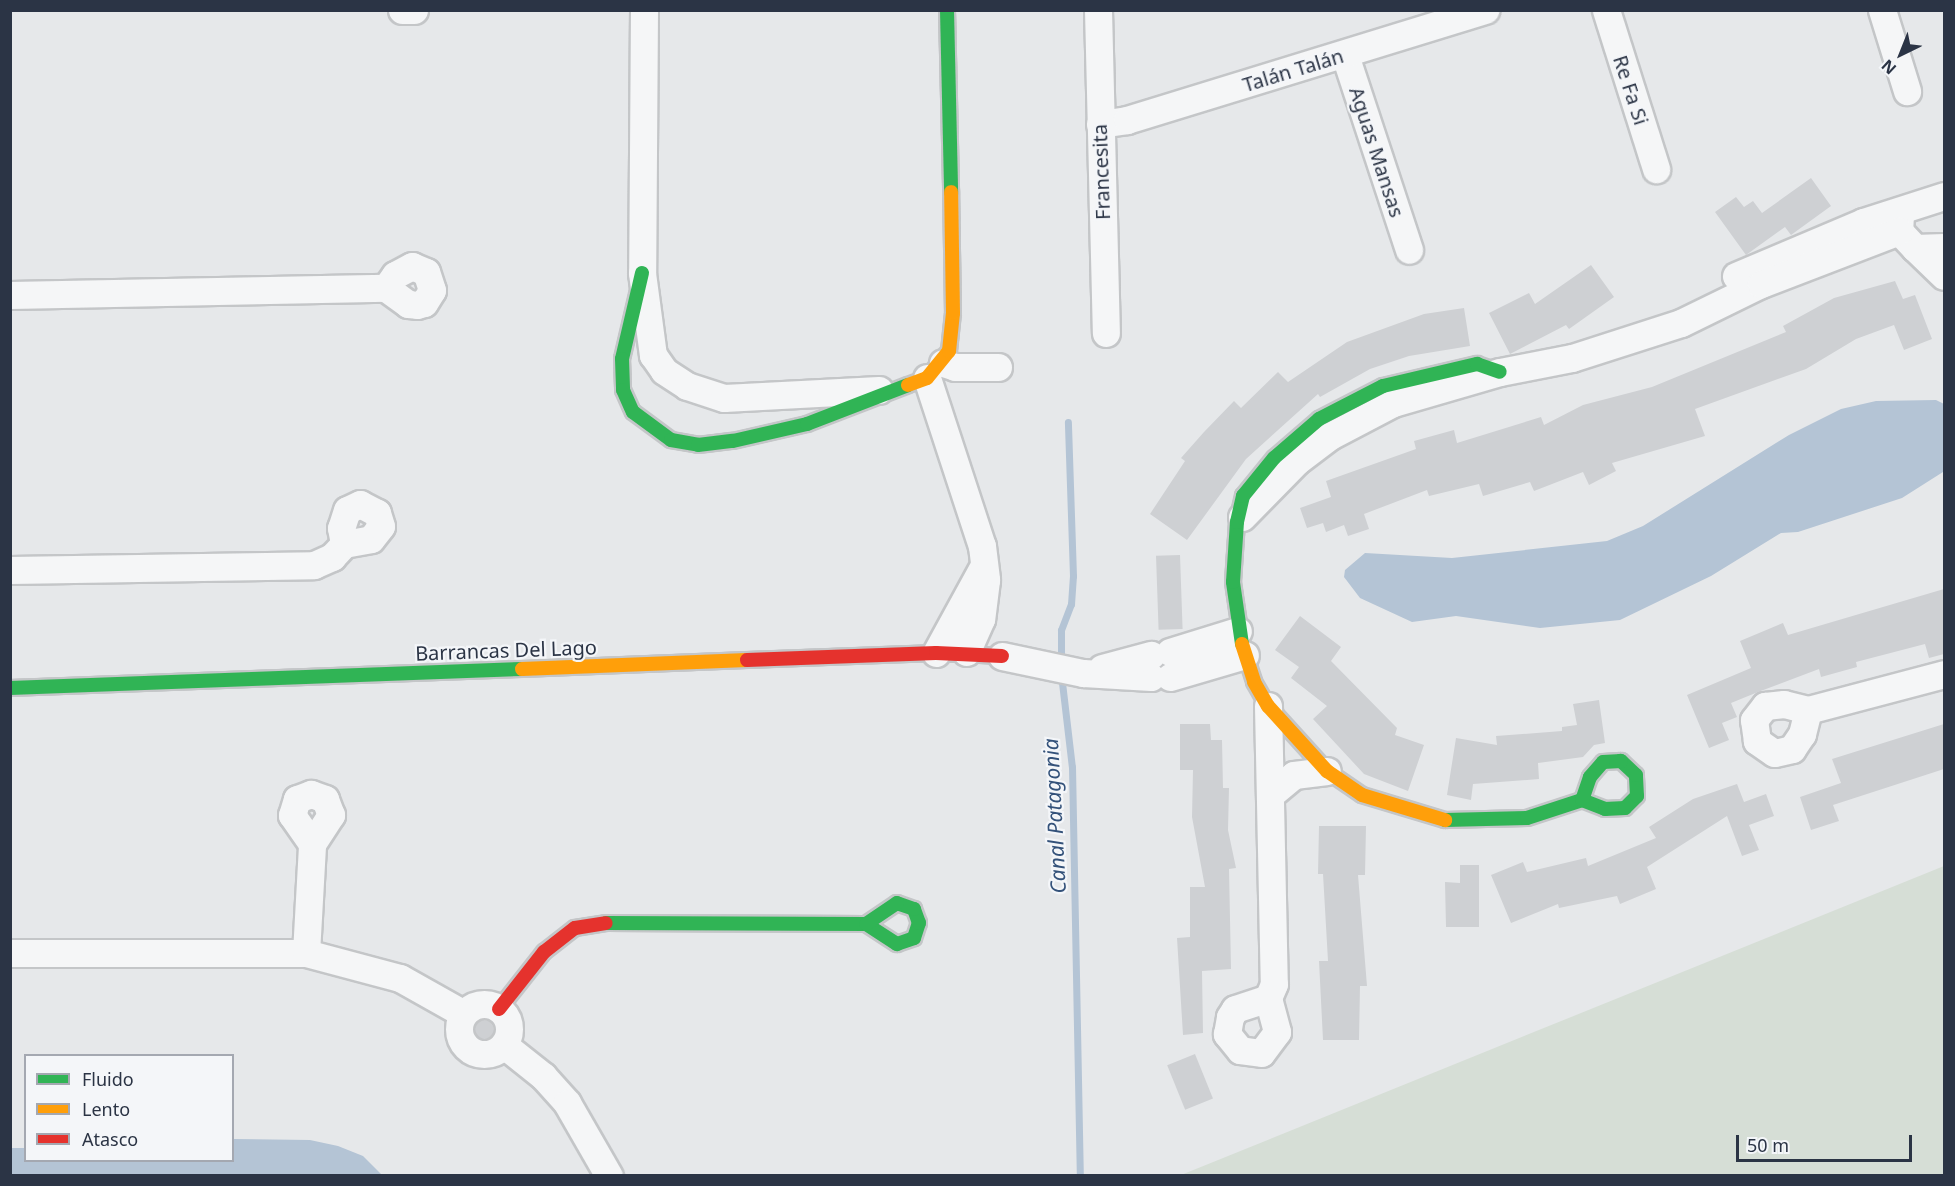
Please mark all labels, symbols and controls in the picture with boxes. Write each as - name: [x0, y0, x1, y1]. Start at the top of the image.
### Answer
- north arrow: [1871, 24, 1931, 84]
- street label: Talán Talán: [1240, 43, 1346, 97]
- street label: Re Fa Si: [1608, 52, 1654, 128]
- text: N: [1876, 55, 1901, 80]
- street label: Aguas Mansas: [1345, 84, 1409, 220]
- street label: Francesita: [1087, 124, 1115, 220]
- street label: Barrancas Del Lago: [415, 635, 597, 665]
- water label: Canal Patagonia: [1037, 738, 1071, 894]
- legend: [24, 1054, 234, 1162]
- text: Fluido: [82, 1067, 134, 1091]
- text: Lento: [82, 1097, 130, 1121]
- scale bar: [1739, 1123, 1914, 1161]
- text: Atasco: [82, 1127, 138, 1151]
- text: 50 m: [1747, 1133, 1789, 1157]

